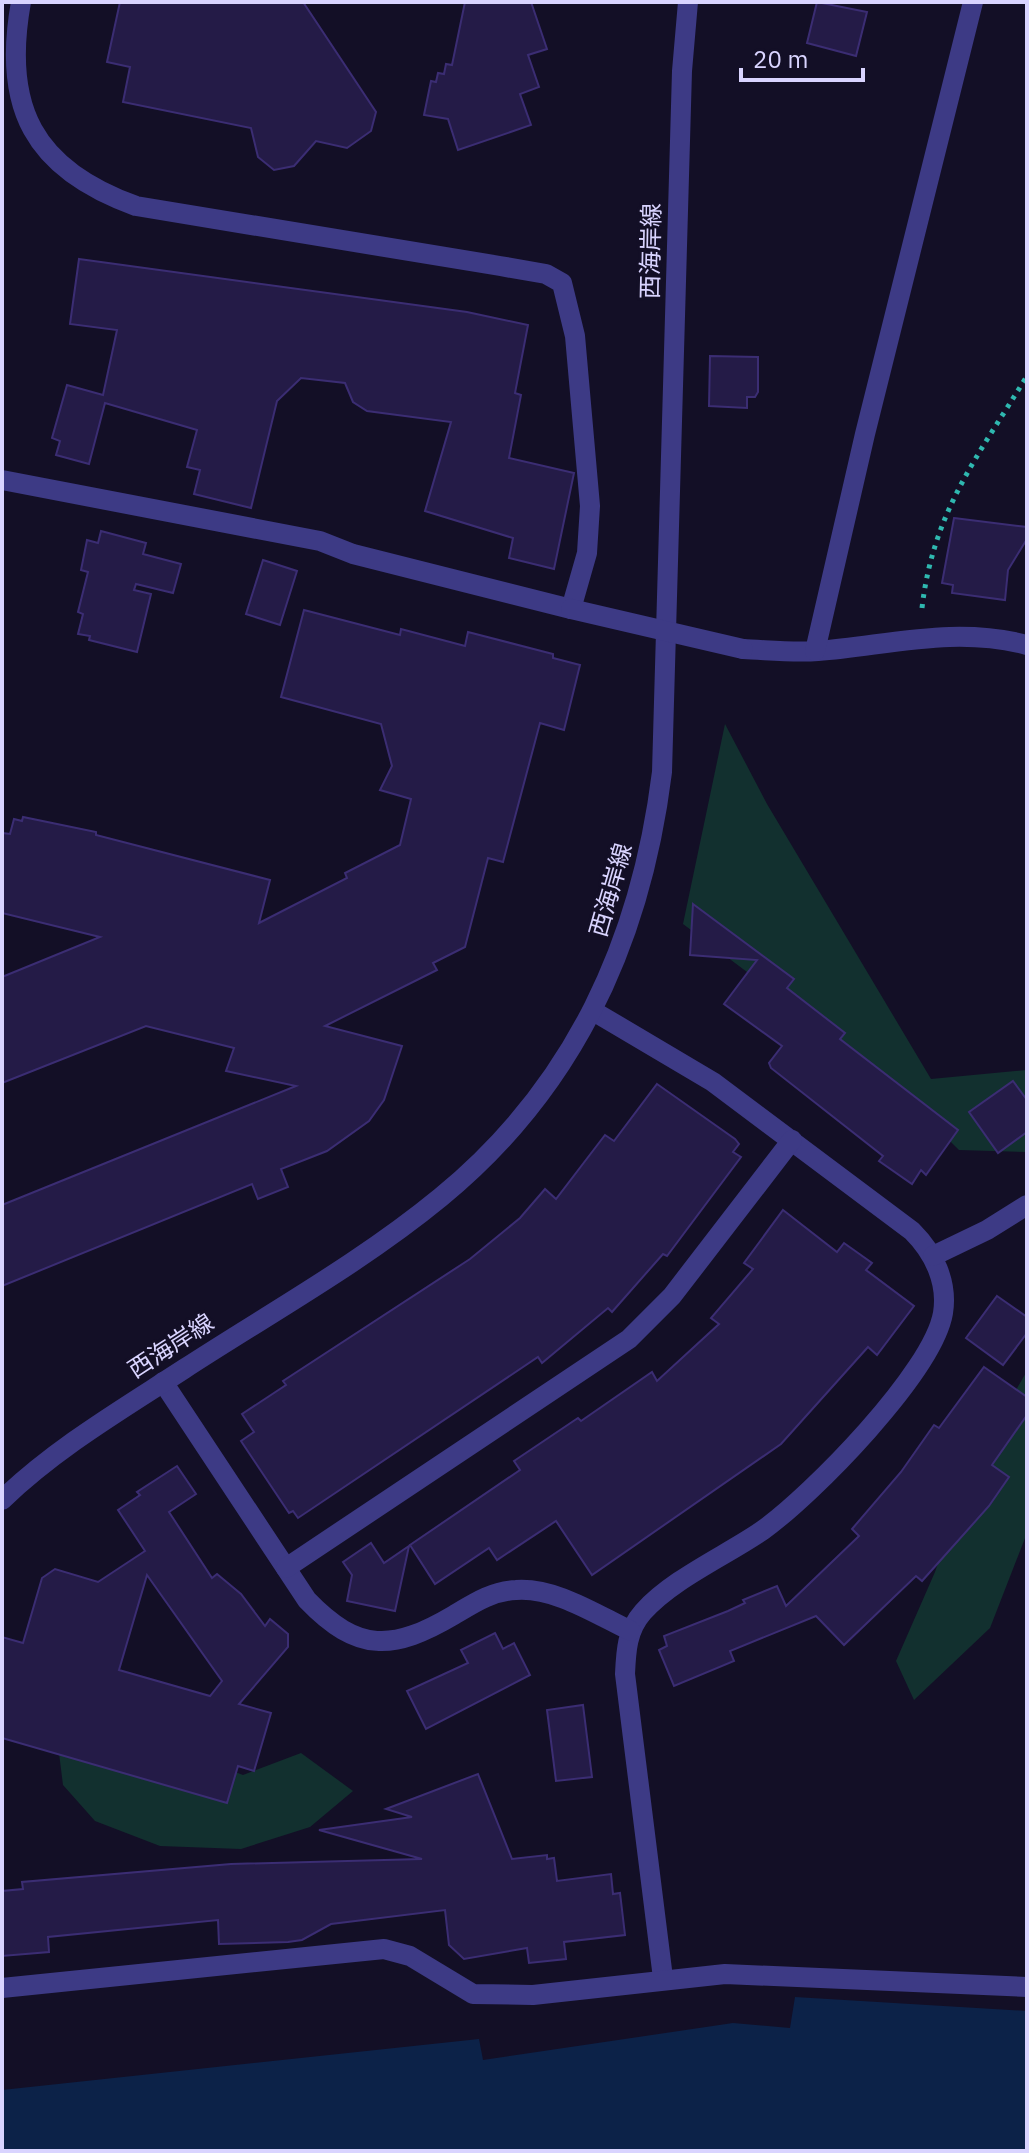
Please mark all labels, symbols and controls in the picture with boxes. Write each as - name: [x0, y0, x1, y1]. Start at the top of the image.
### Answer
- scale bar: [741, 32, 863, 82]
- text: 20 m: [753, 43, 808, 75]
- street label: 西海岸線: [633, 203, 667, 299]
- street label: 西海岸線: [581, 839, 639, 940]
- street label: 西海岸線: [121, 1306, 219, 1385]

